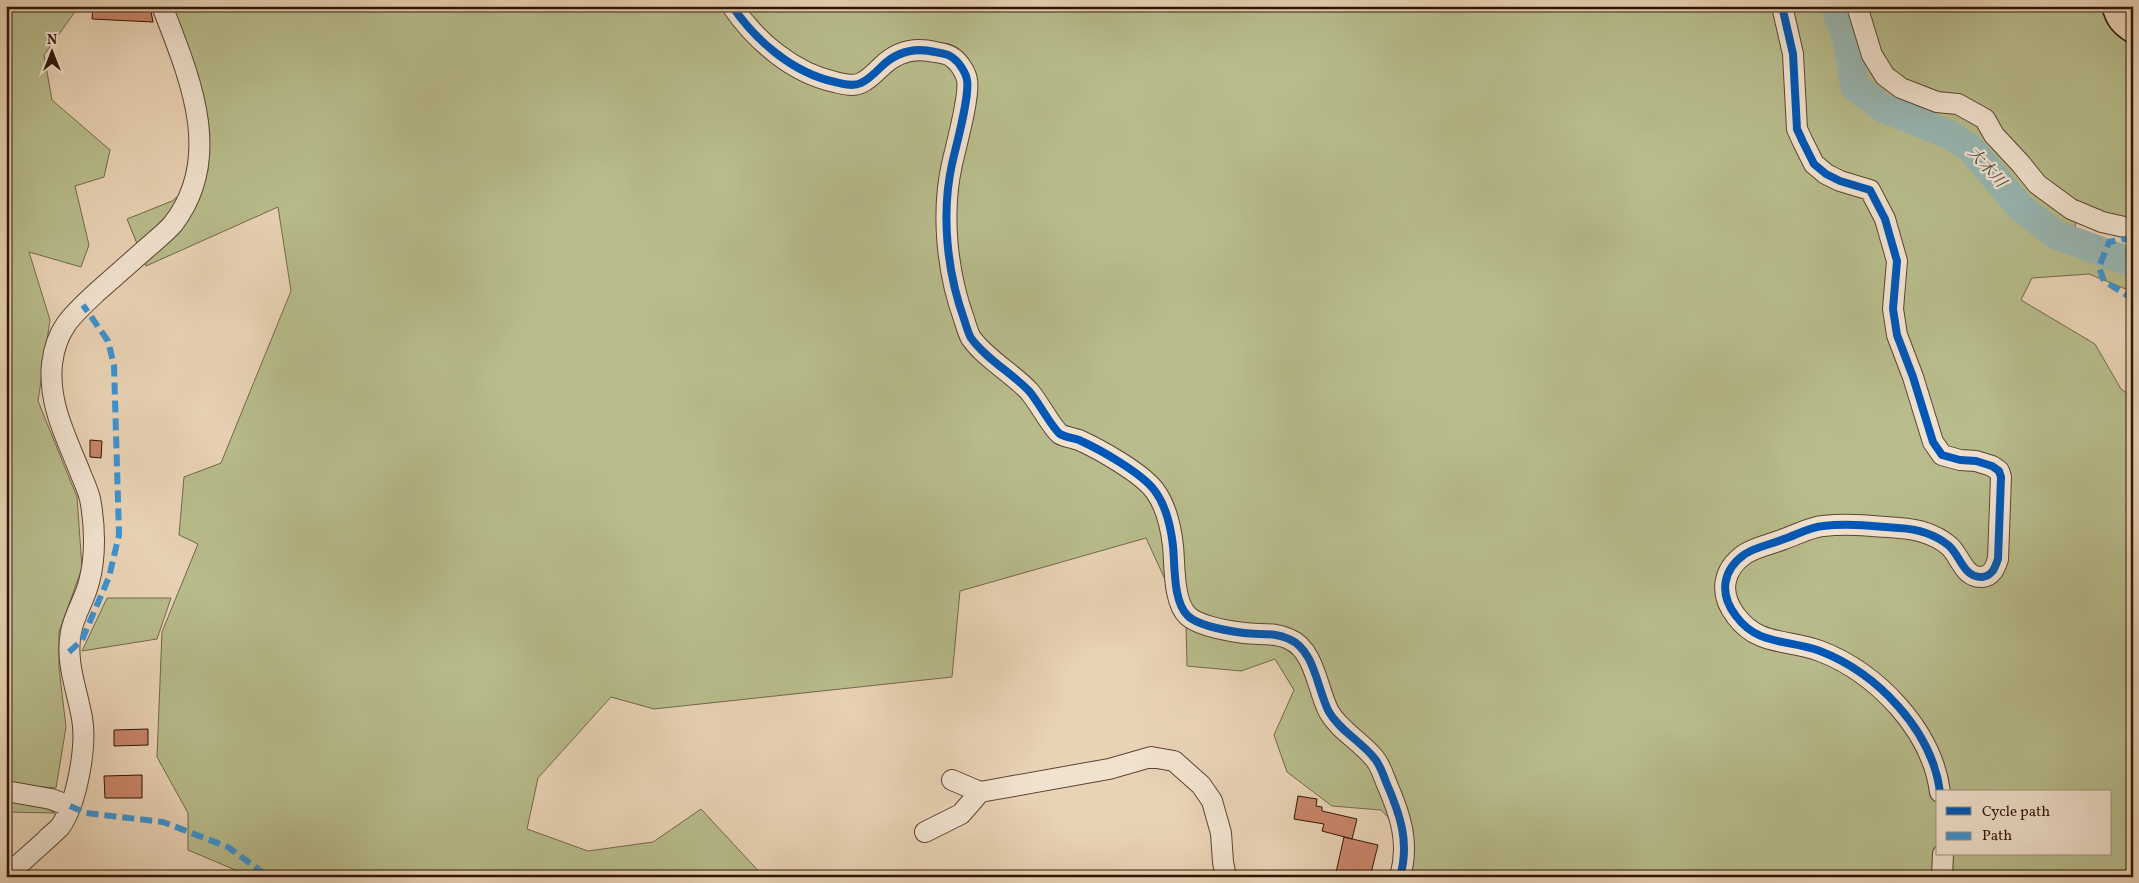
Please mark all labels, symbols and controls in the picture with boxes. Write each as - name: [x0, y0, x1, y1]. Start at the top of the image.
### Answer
- north arrow: [28, 28, 78, 78]
- text: N: [47, 31, 57, 50]
- water label: 大木川: [1962, 143, 2012, 195]
- legend: [1936, 790, 2112, 856]
- text: Cycle path: [1982, 802, 2050, 823]
- text: Path: [1982, 826, 2012, 847]

